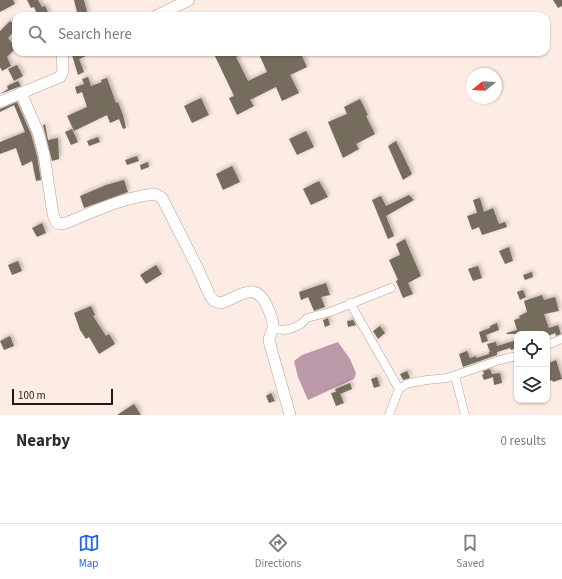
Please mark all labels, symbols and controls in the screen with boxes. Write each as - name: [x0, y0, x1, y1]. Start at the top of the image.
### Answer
- search box: [12, 12, 550, 56]
- icon: search: [26, 23, 48, 45]
- text: Search here: [58, 24, 132, 45]
- north arrow: [466, 68, 502, 104]
- map controls: [514, 331, 550, 403]
- button: locate: [514, 331, 550, 367]
- button: layers: [514, 367, 550, 403]
- scale bar: [12, 387, 113, 406]
- text: 100 m: [18, 388, 46, 403]
- text: Nearby: [16, 429, 70, 453]
- text: 0 results: [501, 432, 546, 450]
- tab: Map: [78, 532, 100, 571]
- tab: Directions: [255, 532, 301, 571]
- tab: Saved: [456, 532, 484, 571]

